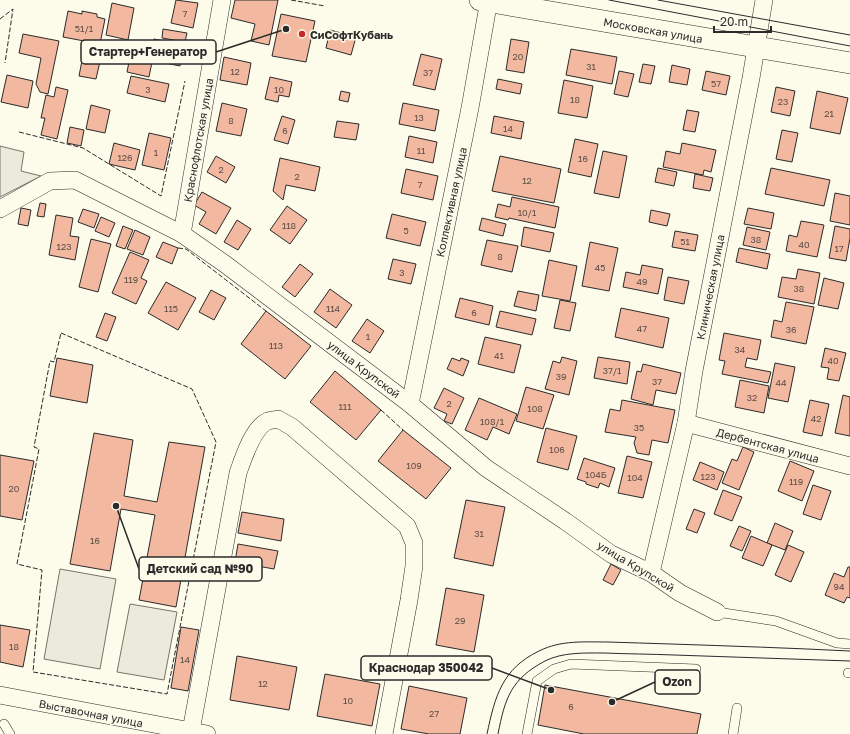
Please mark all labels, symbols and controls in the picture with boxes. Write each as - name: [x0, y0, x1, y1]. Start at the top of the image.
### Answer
- house number: 7: [183, 8, 188, 19]
- scale bar: [714, 8, 771, 34]
- text: 20 m: [720, 14, 748, 29]
- street label: Московская улица: [602, 15, 704, 45]
- house number: 51/1: [75, 23, 94, 34]
- place label: СиСофтКубань: [310, 28, 393, 41]
- marker: СиСофтКубань: [297, 29, 307, 39]
- callout: Стартер+Генератор: [81, 40, 216, 64]
- text: Стартер+Генератор: [89, 44, 208, 59]
- house number: 20: [513, 51, 524, 62]
- house number: 31: [586, 61, 596, 72]
- house number: 12: [230, 66, 240, 77]
- house number: 37: [423, 67, 433, 78]
- street label: Краснофлотская улица: [181, 77, 215, 203]
- house number: 57: [711, 78, 721, 89]
- house number: 3: [145, 84, 151, 95]
- house number: 10: [274, 84, 284, 95]
- house number: 18: [570, 94, 580, 105]
- house number: 23: [778, 96, 788, 107]
- house number: 21: [824, 108, 834, 119]
- house number: 13: [414, 112, 424, 123]
- house number: 8: [228, 115, 234, 126]
- house number: 14: [503, 123, 513, 134]
- house number: 6: [282, 125, 288, 136]
- house number: 11: [417, 145, 426, 156]
- street label: Коллективная улица: [433, 146, 469, 258]
- house number: 1: [154, 147, 159, 158]
- house number: 126: [117, 152, 133, 163]
- house number: 16: [578, 153, 588, 164]
- house number: 2: [218, 164, 224, 175]
- house number: 2: [294, 171, 300, 182]
- house number: 12: [522, 175, 532, 186]
- house number: 7: [418, 179, 423, 190]
- house number: 10/1: [518, 207, 537, 218]
- house number: 118: [282, 220, 296, 231]
- house number: 5: [403, 225, 409, 236]
- street label: Клиническая улица: [693, 233, 727, 341]
- house number: 38: [751, 234, 761, 245]
- house number: 51: [680, 236, 690, 247]
- house number: 40: [798, 239, 810, 250]
- house number: 123: [57, 241, 71, 252]
- house number: 17: [834, 243, 844, 254]
- house number: 8: [497, 251, 503, 262]
- house number: 45: [595, 262, 605, 273]
- house number: 3: [399, 267, 405, 278]
- house number: 119: [124, 274, 138, 285]
- house number: 49: [637, 276, 647, 287]
- house number: 38: [794, 283, 804, 294]
- house number: 115: [164, 303, 178, 314]
- house number: 114: [326, 303, 341, 314]
- house number: 6: [471, 307, 477, 318]
- house number: 47: [637, 323, 647, 334]
- house number: 36: [786, 324, 796, 335]
- house number: 1: [366, 331, 371, 342]
- street label: улица Крупской: [325, 338, 403, 400]
- house number: 113: [269, 340, 283, 351]
- house number: 34: [735, 344, 746, 355]
- house number: 41: [494, 350, 505, 361]
- house number: 40: [827, 355, 839, 366]
- house number: 37/1: [603, 365, 622, 376]
- house number: 39: [556, 371, 566, 382]
- house number: 37: [652, 376, 662, 387]
- house number: 44: [776, 377, 787, 388]
- house number: 32: [747, 392, 757, 403]
- house number: 2: [446, 398, 452, 409]
- house number: 111: [338, 401, 352, 412]
- house number: 108: [527, 403, 543, 414]
- house number: 42: [811, 413, 821, 424]
- house number: 108/1: [480, 416, 505, 427]
- house number: 35: [634, 422, 644, 433]
- street label: Дербентская улица: [715, 425, 821, 465]
- house number: 106: [549, 444, 565, 455]
- house number: 109: [406, 460, 422, 471]
- house number: 104Б: [585, 469, 607, 480]
- house number: 123: [701, 471, 715, 482]
- house number: 104: [627, 472, 643, 483]
- house number: 119: [789, 476, 803, 487]
- house number: 20: [9, 483, 20, 494]
- house number: 31: [474, 528, 484, 539]
- house number: 16: [90, 535, 100, 546]
- street label: улица Крупской: [595, 538, 677, 594]
- callout: Детский сад №90: [139, 557, 262, 581]
- text: Детский сад №90: [147, 561, 254, 576]
- house number: 94: [834, 581, 845, 592]
- house number: 29: [455, 615, 465, 626]
- house number: 18: [9, 641, 19, 652]
- house number: 14: [180, 654, 190, 665]
- callout: Краснодар 350042: [361, 656, 492, 680]
- text: Краснодар 350042: [369, 660, 483, 675]
- callout: Ozon: [655, 670, 700, 694]
- text: Ozon: [662, 674, 692, 689]
- house number: 12: [258, 678, 268, 689]
- house number: 10: [343, 695, 353, 706]
- street label: Выставочная улица: [38, 697, 144, 729]
- house number: 6: [568, 701, 574, 712]
- house number: 27: [429, 708, 439, 719]

